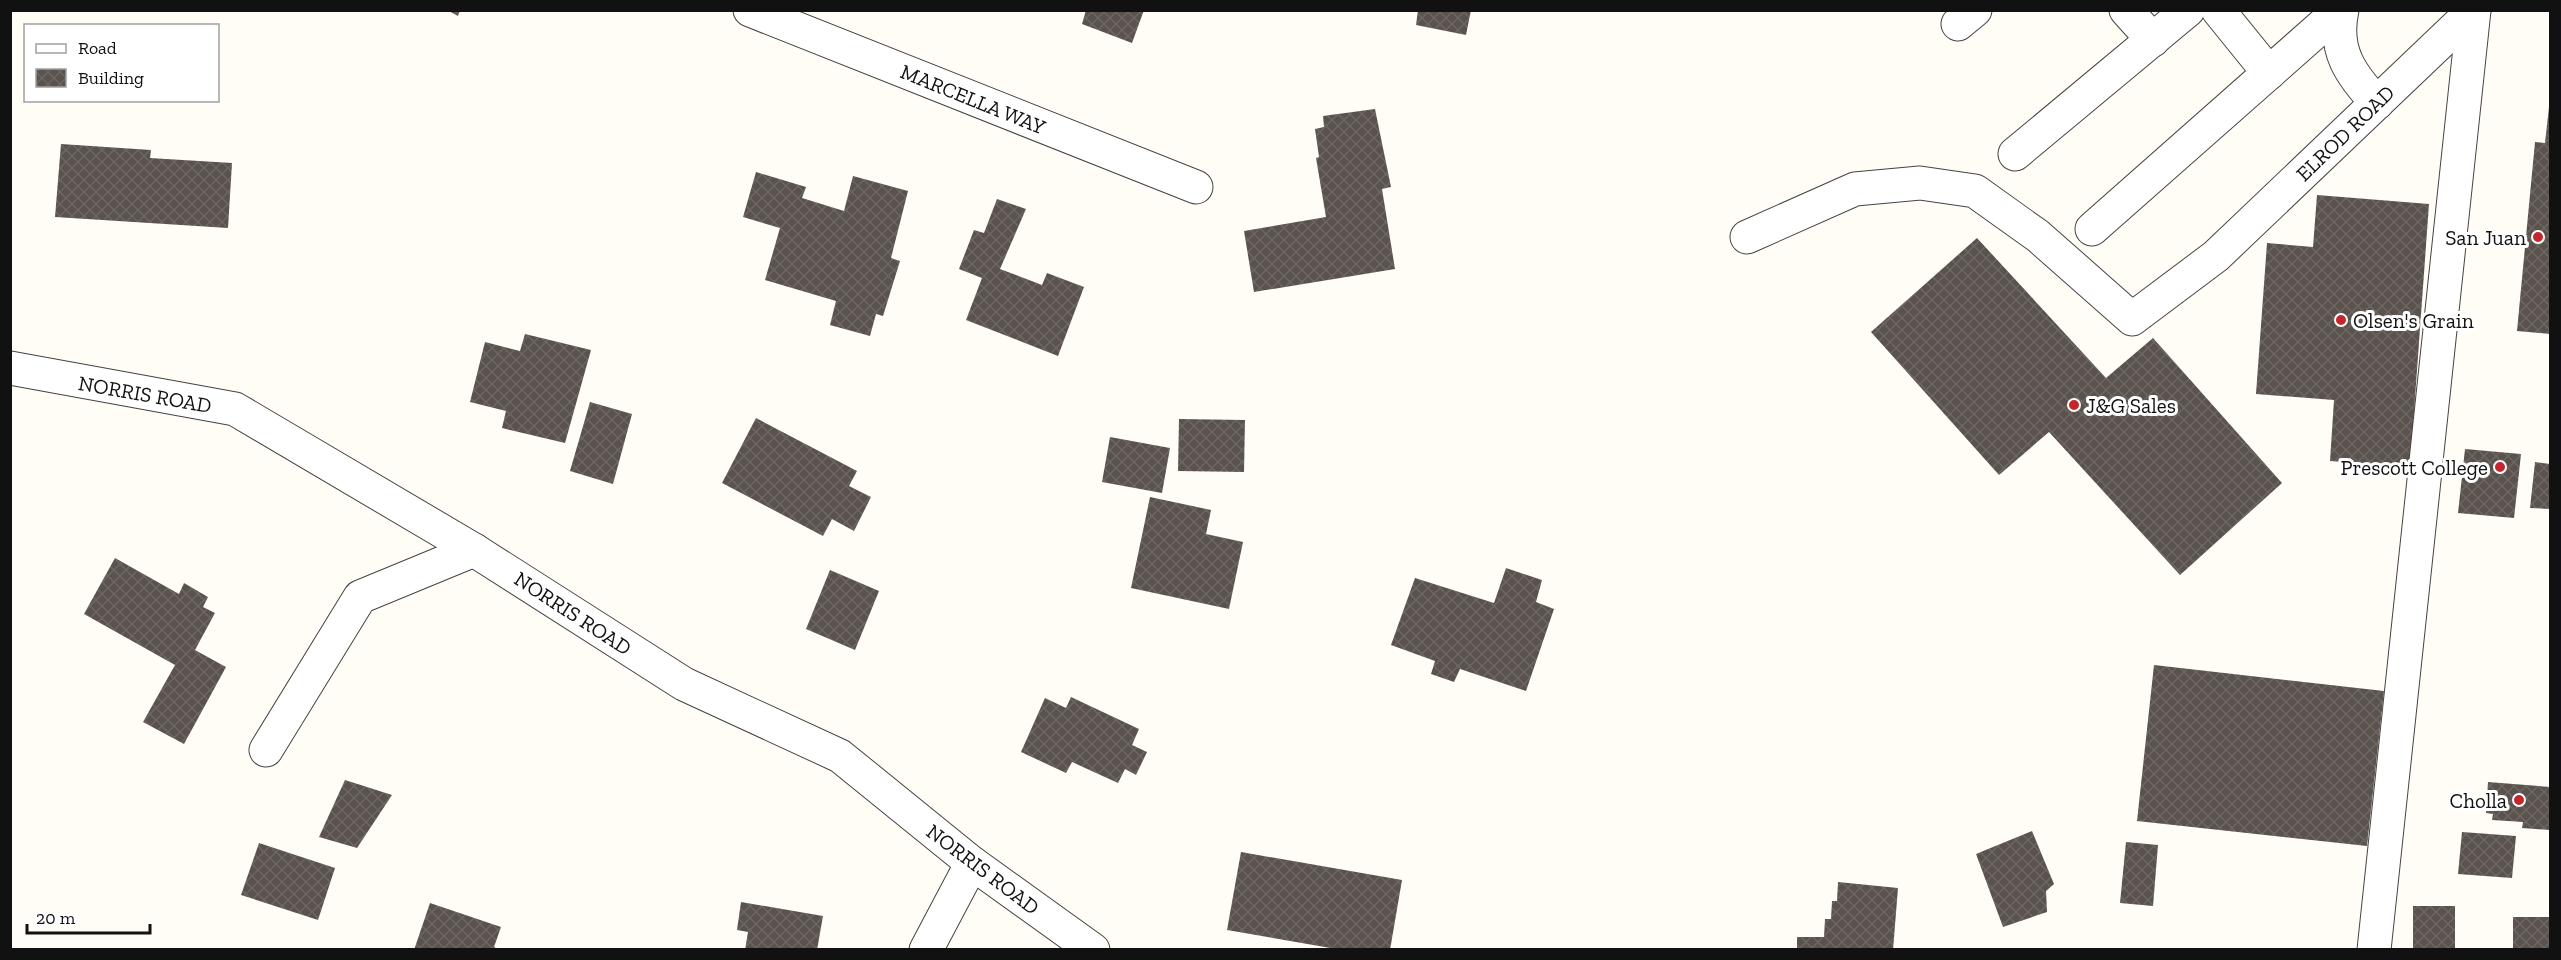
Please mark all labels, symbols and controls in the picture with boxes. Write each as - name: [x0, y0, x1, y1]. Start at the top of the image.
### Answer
- legend: [24, 24, 219, 102]
- text: Road: [78, 37, 117, 59]
- street label: MARCELLA WAY: [897, 59, 1049, 139]
- text: Building: [78, 67, 144, 89]
- street label: ELROD ROAD: [2291, 80, 2399, 186]
- place label: San Juan: [2445, 225, 2526, 250]
- marker: San Juan: [2531, 230, 2545, 244]
- place label: Olsen's Grain: [2353, 308, 2474, 333]
- marker: Olsen's Grain: [2334, 313, 2348, 327]
- street label: NORRIS ROAD: [76, 370, 214, 418]
- place label: J&G Sales: [2086, 393, 2176, 418]
- marker: J&G Sales: [2067, 398, 2081, 412]
- place label: Prescott College: [2340, 455, 2488, 480]
- marker: Prescott College: [2493, 460, 2507, 474]
- street label: NORRIS ROAD: [510, 566, 636, 660]
- place label: Cholla: [2450, 788, 2507, 813]
- marker: Cholla: [2512, 793, 2526, 807]
- street label: NORRIS ROAD: [922, 818, 1044, 920]
- scale bar: [27, 897, 150, 935]
- text: 20 m: [36, 907, 76, 929]

